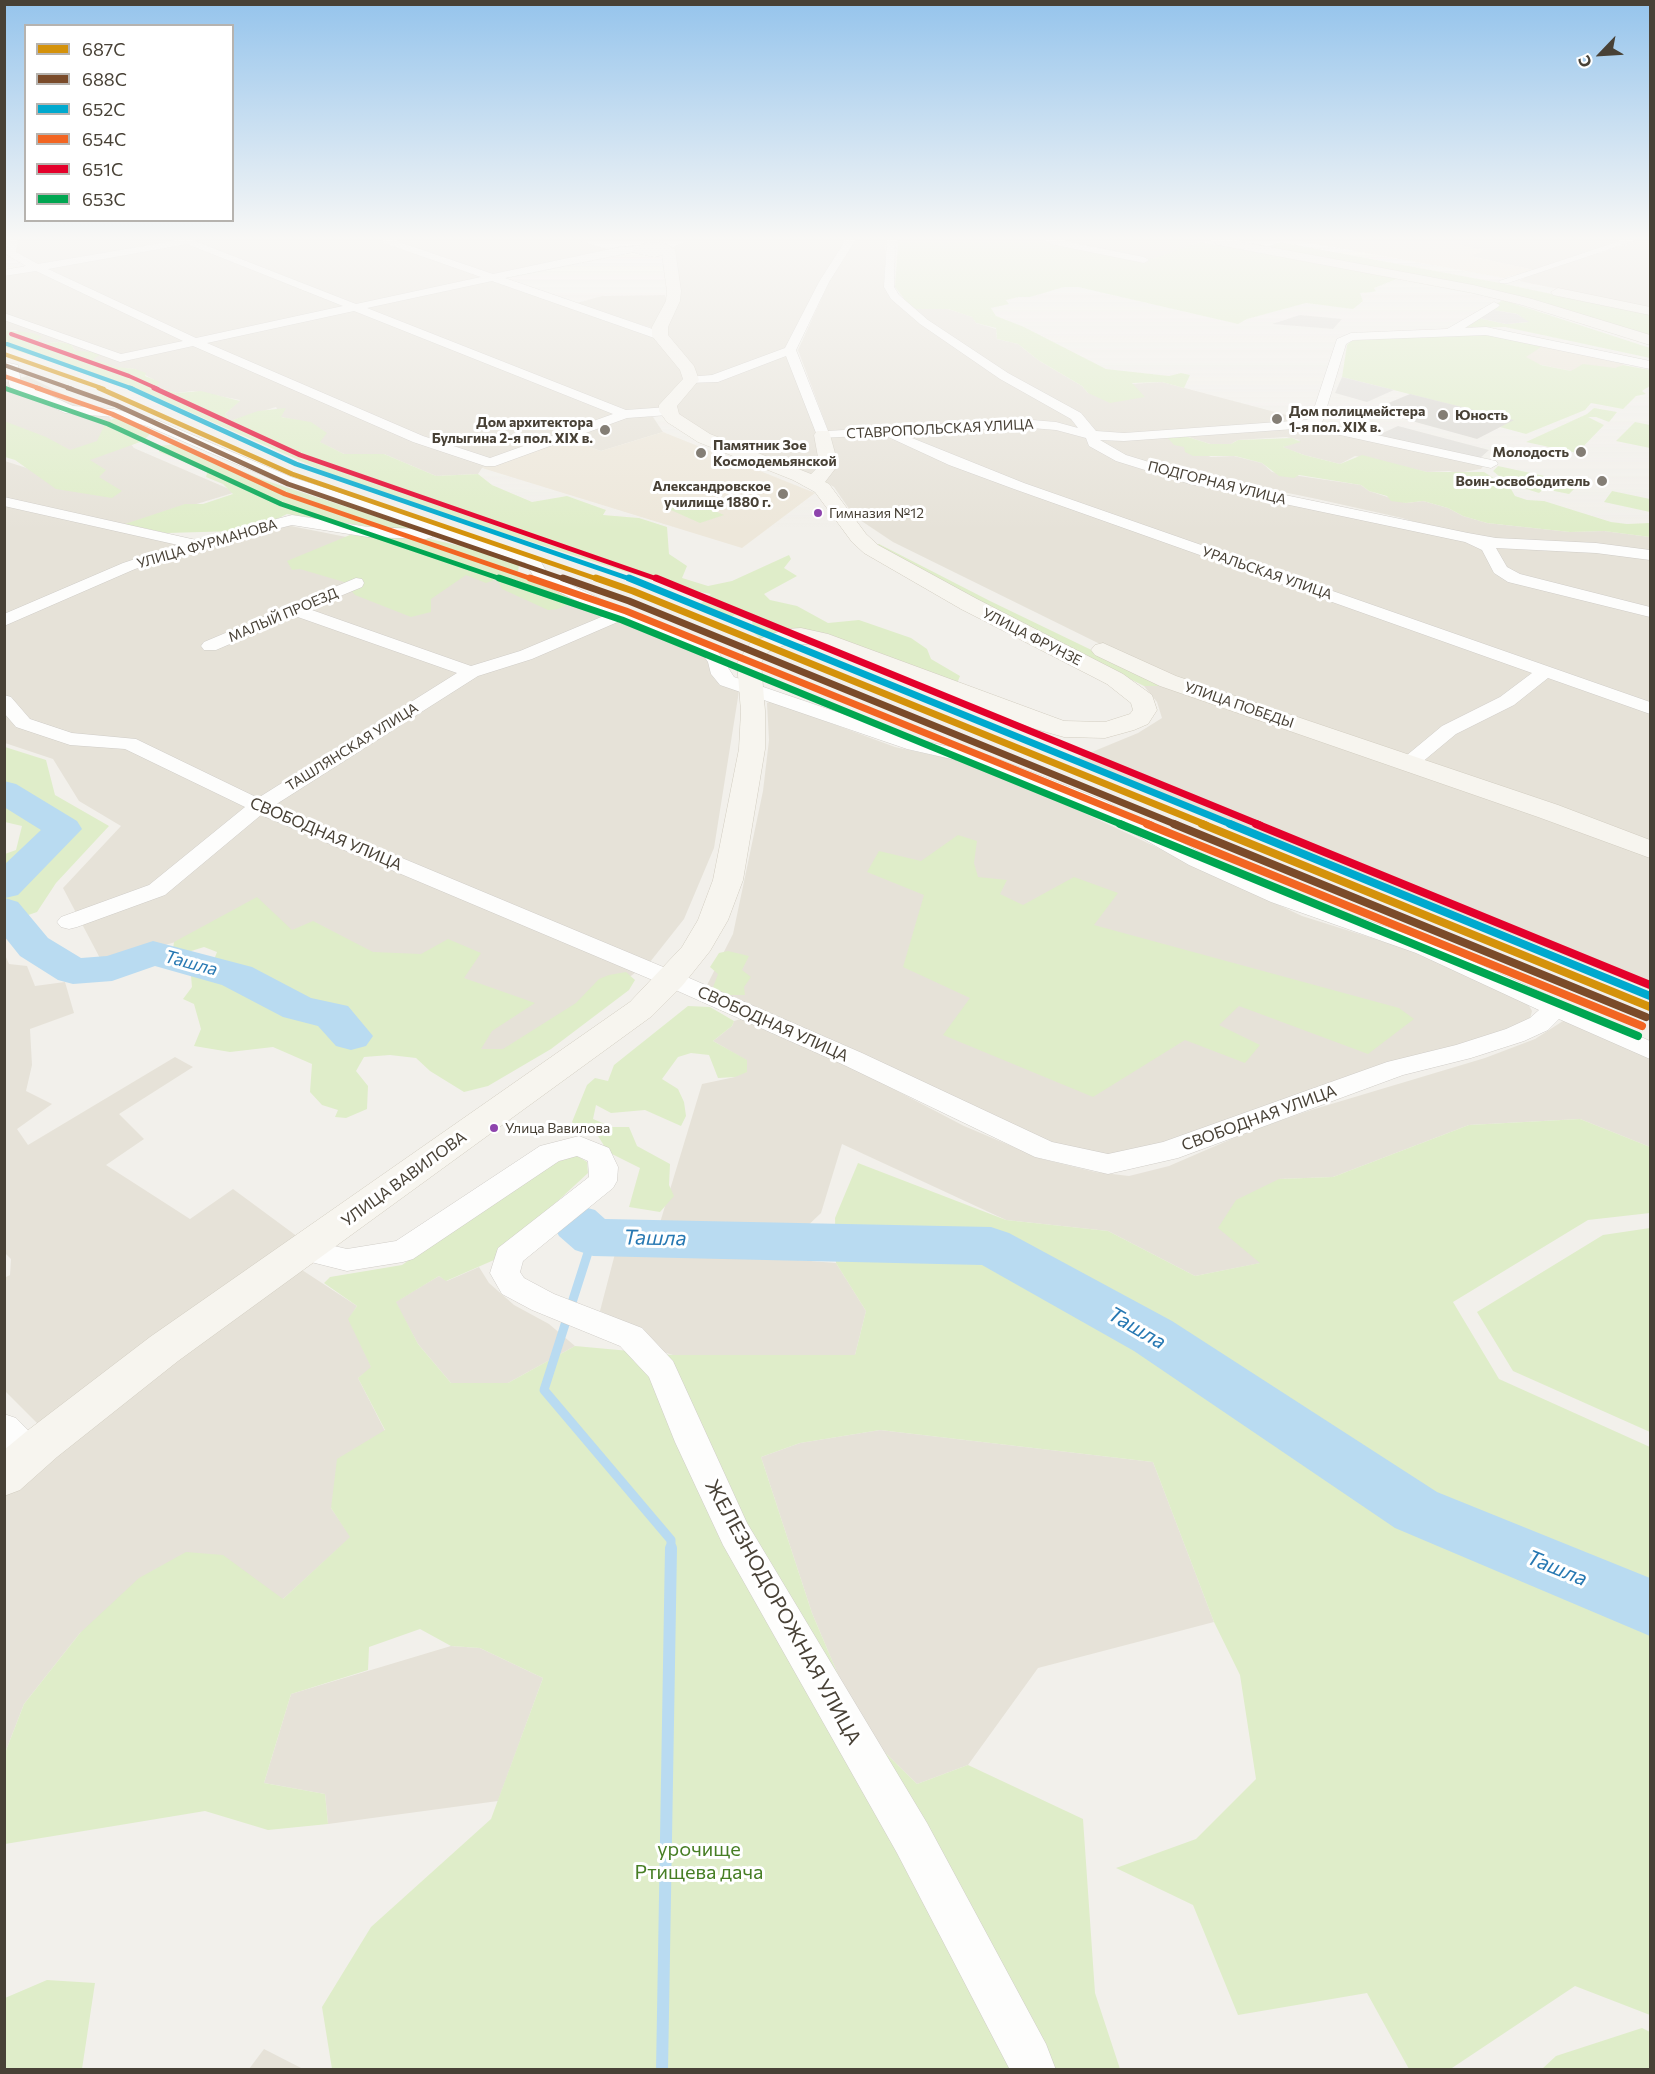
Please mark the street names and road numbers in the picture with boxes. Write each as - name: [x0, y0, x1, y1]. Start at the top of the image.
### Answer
- street label: СТАВРОПОЛЬСКАЯ УЛИЦА: [846, 416, 1034, 442]
- street label: ПОДГОРНАЯ УЛИЦА: [1146, 458, 1288, 508]
- street label: УЛИЦА ФУРМАНОВА: [135, 516, 279, 572]
- street label: УРАЛЬСКАЯ УЛИЦА: [1200, 543, 1334, 603]
- street label: МАЛЫЙ ПРОЕЗД: [226, 584, 340, 646]
- street label: УЛИЦА ФРУНЗЕ: [980, 605, 1084, 669]
- street label: УЛИЦА ПОБЕДЫ: [1182, 678, 1296, 732]
- street label: ТАШЛЯНСКАЯ УЛИЦА: [283, 699, 421, 795]
- street label: СВОБОДНАЯ УЛИЦА: [247, 793, 405, 875]
- street label: СВОБОДНАЯ УЛИЦА: [695, 982, 851, 1066]
- street label: СВОБОДНАЯ УЛИЦА: [1179, 1081, 1339, 1155]
- street label: УЛИЦА ВАВИЛОВА: [338, 1127, 470, 1231]
- street label: ЖЕЛЕЗНОДОРОЖНАЯ УЛИЦА: [700, 1475, 866, 1749]

